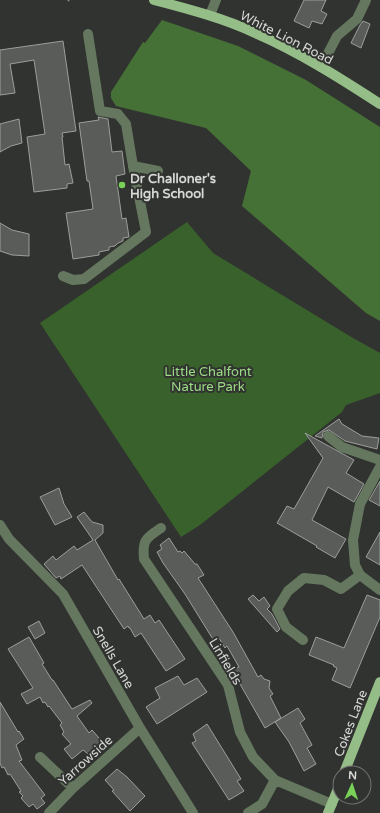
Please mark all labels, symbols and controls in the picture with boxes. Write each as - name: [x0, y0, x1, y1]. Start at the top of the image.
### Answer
- street label: White Lion Road: [237, 7, 336, 68]
- place label: Dr Challoner's High School: [130, 171, 216, 202]
- marker: Dr Challoner's High School: [117, 180, 127, 190]
- park label: Little Chalfont Nature Park: [164, 364, 252, 395]
- street label: Snells Lane: [89, 623, 137, 692]
- street label: Linfields: [205, 635, 245, 688]
- street label: Cokes Lane: [331, 687, 371, 759]
- street label: Yarrowside: [55, 732, 116, 789]
- north arrow: [332, 765, 372, 805]
- text: N: [348, 769, 357, 782]

